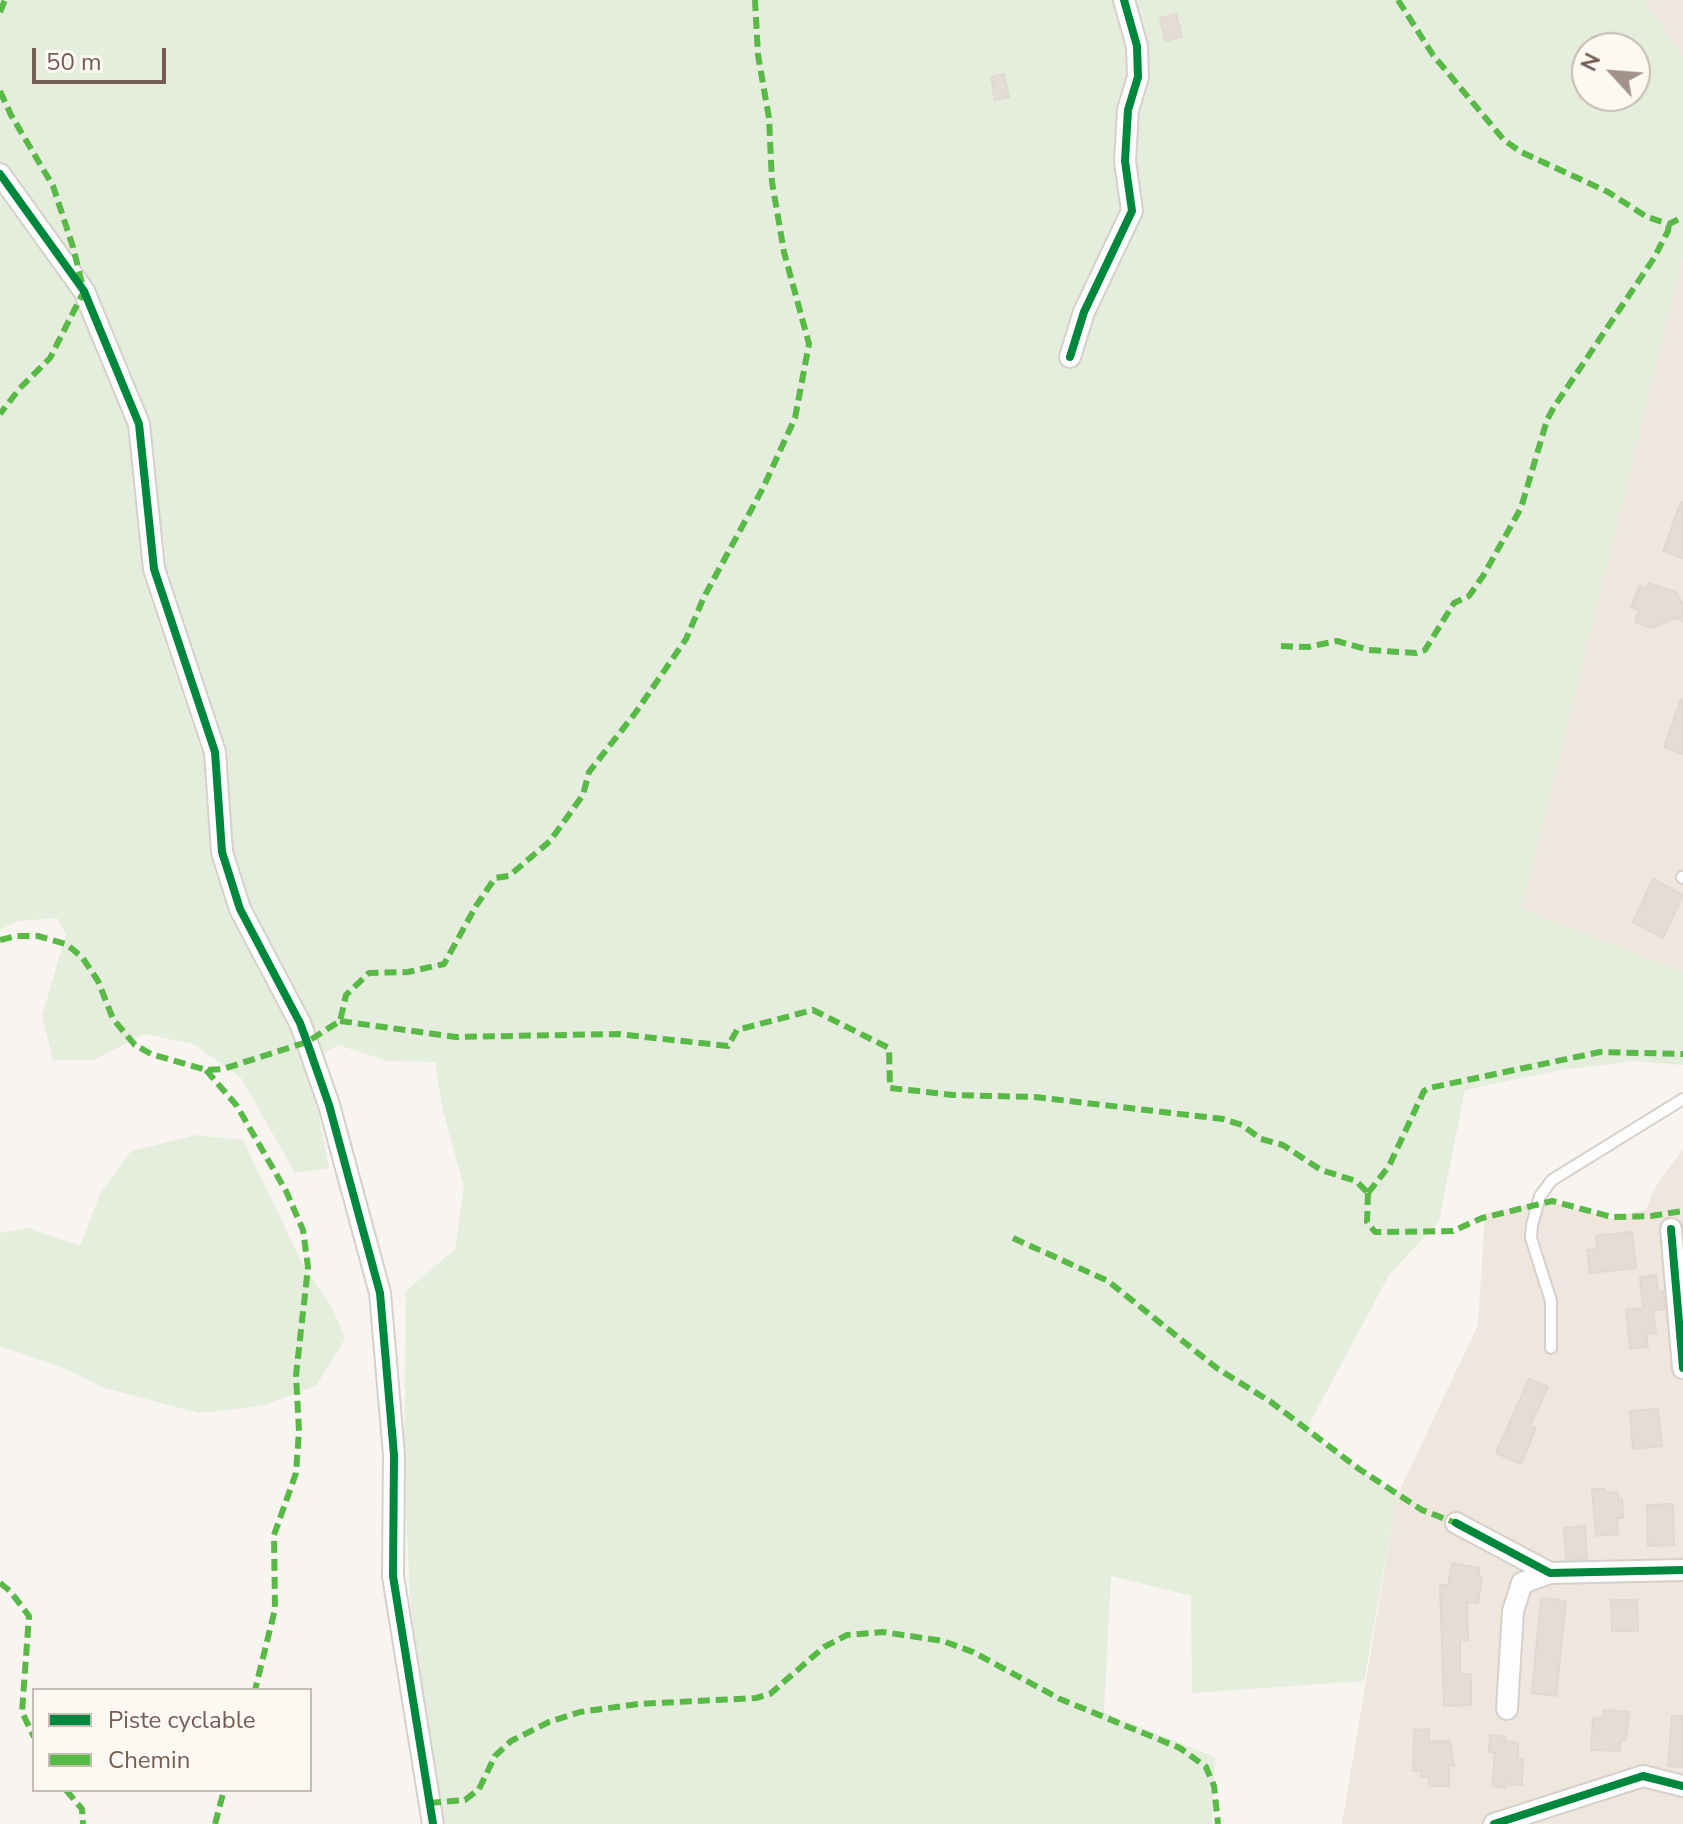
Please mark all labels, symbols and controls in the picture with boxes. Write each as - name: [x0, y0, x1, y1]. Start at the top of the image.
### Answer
- scale bar: [36, 32, 170, 82]
- north arrow: [1571, 32, 1651, 112]
- text: 50 m: [46, 46, 102, 78]
- text: N: [1574, 48, 1608, 76]
- legend: [32, 1688, 312, 1792]
- text: Piste cyclable: [108, 1704, 255, 1736]
- text: Chemin: [108, 1744, 190, 1776]

